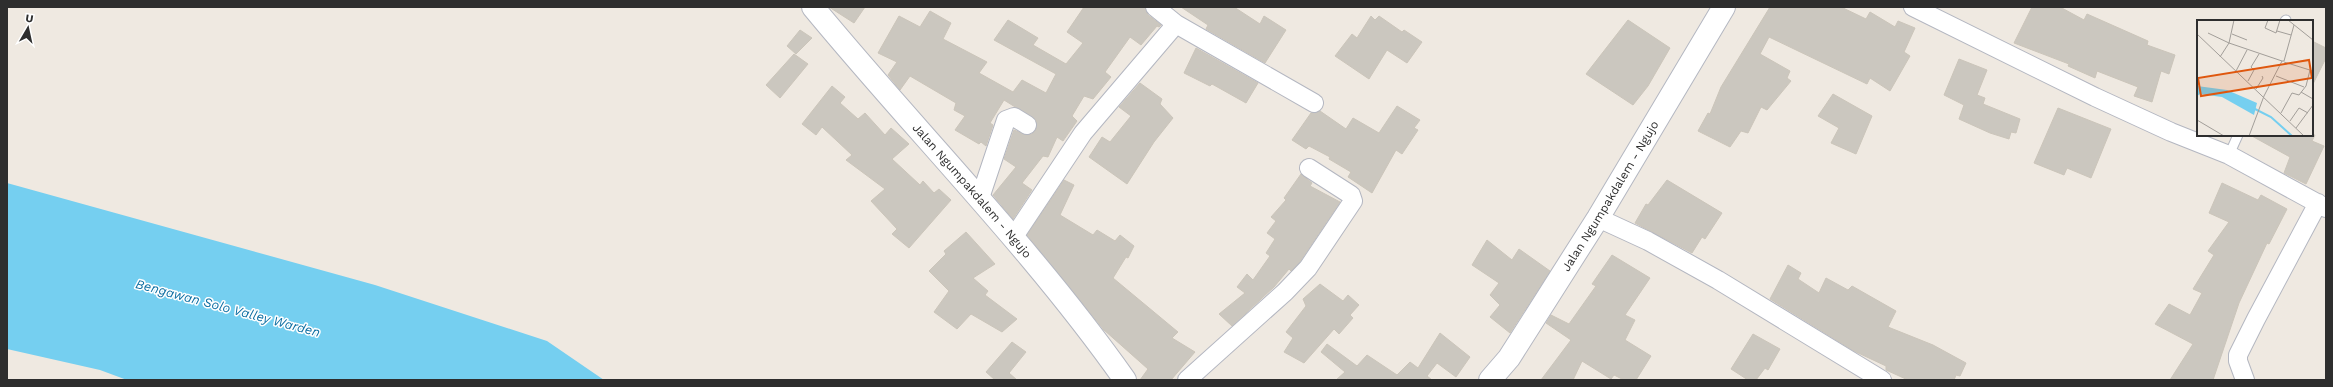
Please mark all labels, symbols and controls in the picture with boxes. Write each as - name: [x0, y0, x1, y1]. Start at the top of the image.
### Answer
- north arrow: [8, 8, 48, 48]
- text: U: [25, 12, 35, 26]
- inset map: [2197, 20, 2313, 136]
- street label: Jalan Ngumpakdalem - Ngujo: [1559, 118, 1661, 274]
- street label: Jalan Ngumpakdalem - Ngujo: [910, 121, 1034, 261]
- water label: Bengawan Solo Valley Warden: [134, 276, 322, 340]

